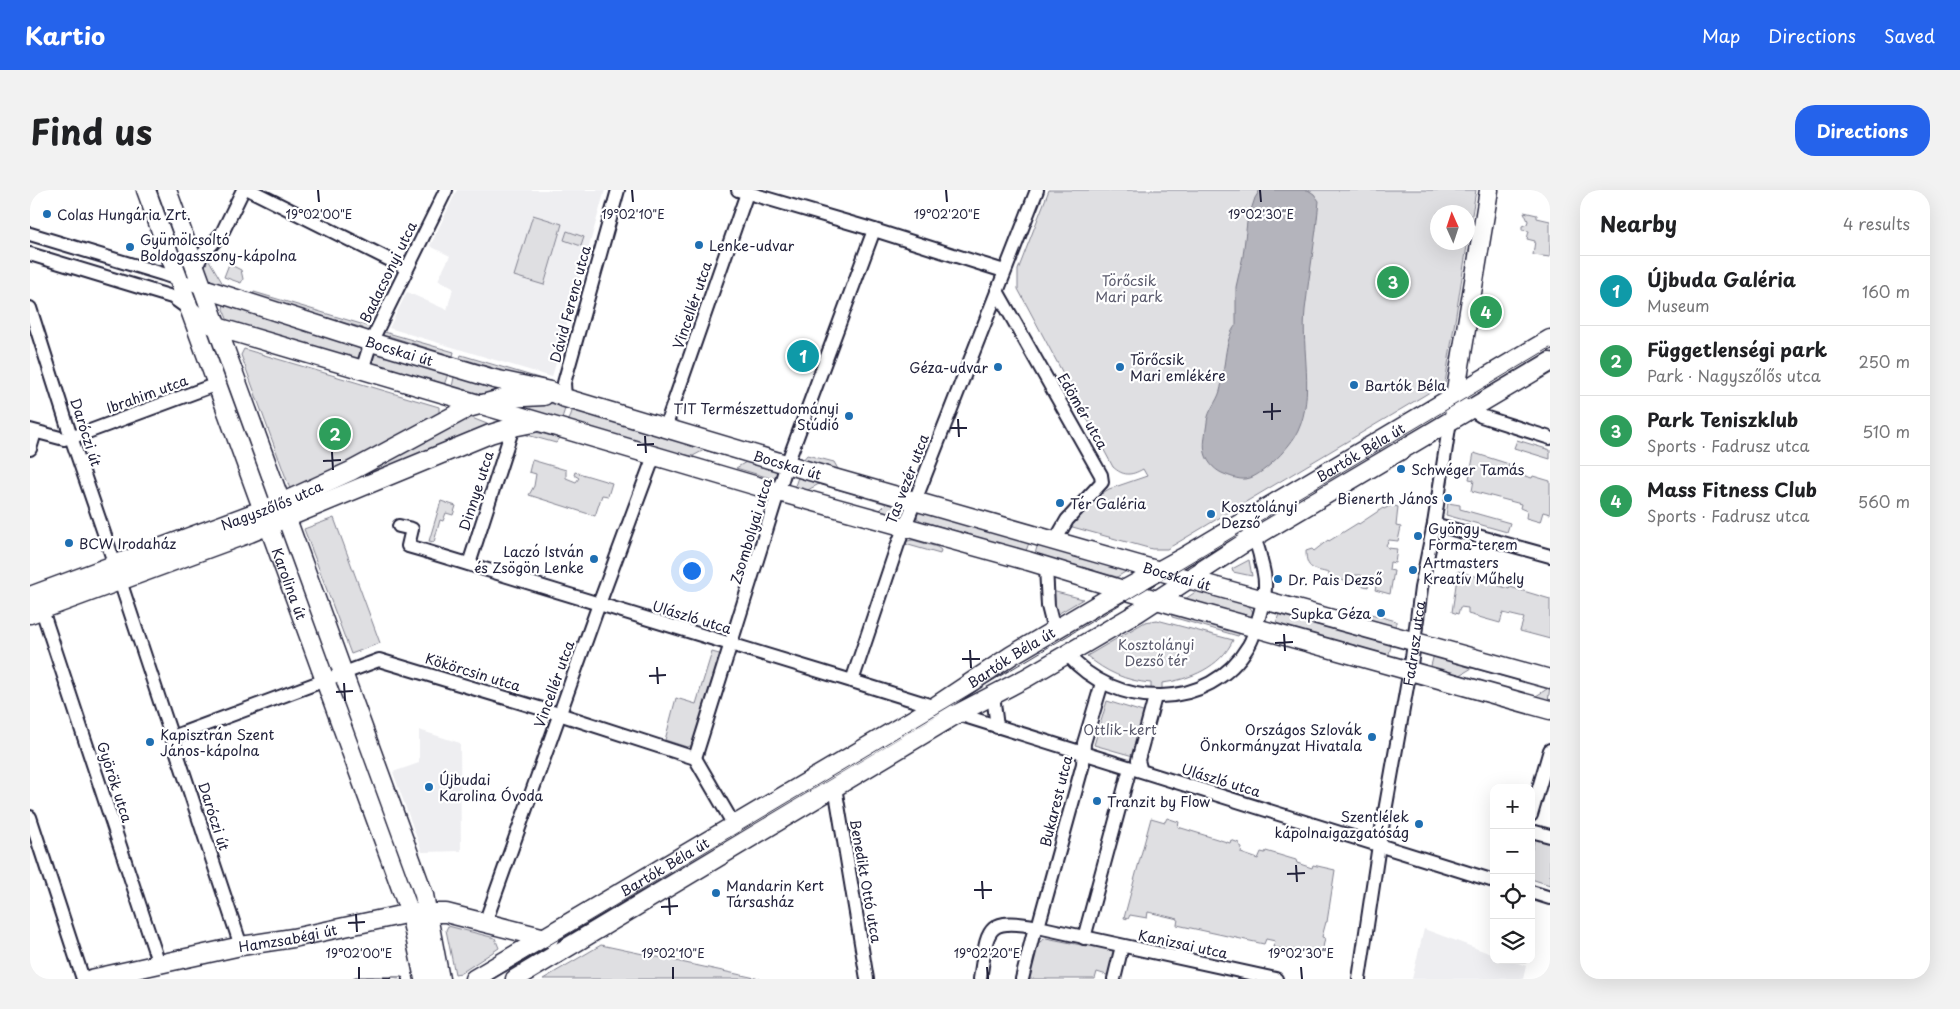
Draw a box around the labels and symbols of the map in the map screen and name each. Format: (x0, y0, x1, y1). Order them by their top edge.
place label: Colas Hungária Zrt. (57, 204, 191, 225)
text: 19°02'00"E (286, 205, 352, 223)
text: 19°02'10"E (601, 205, 665, 223)
text: 19°02'20"E (914, 205, 980, 223)
text: 19°02'30"E (1228, 205, 1294, 223)
north arrow (1430, 205, 1475, 250)
marker: Colas Hungária Zrt. (41, 208, 53, 220)
street label: Badacsonyi utca (354, 217, 422, 326)
place label: Gyümölcsoltó Boldogasszony-kápolna (140, 229, 297, 266)
place label: Lenke-udvar (709, 235, 795, 256)
marker: Lenke-udvar (693, 239, 705, 251)
marker: Gyümölcsoltó Boldogasszony-kápolna (124, 241, 136, 253)
street label: Dávid Ferenc utca (544, 243, 596, 365)
street label: Vincellér utca (667, 258, 717, 352)
pin: 3 (1377, 263, 1409, 301)
park label: Törőcsik Mari park (1095, 270, 1163, 307)
pin: 4 (1470, 293, 1502, 331)
street label: Bocskai út (363, 330, 436, 371)
pin: 1 (787, 337, 819, 375)
place label: Törőcsik Mari emlékére (1130, 349, 1226, 386)
place label: Géza-udvar (909, 357, 989, 378)
marker: Géza-udvar (992, 361, 1004, 373)
marker: Törőcsik Mari emlékére (1114, 361, 1126, 373)
street label: Ibrahim utca (103, 369, 191, 418)
street label: Edömér utca (1053, 369, 1113, 453)
place label: Bartók Béla (1364, 375, 1446, 396)
marker: Bartók Béla (1348, 379, 1360, 391)
street label: Daróczi út (65, 395, 107, 469)
place label: TIT Természettudományi Stúdió (673, 398, 839, 435)
marker: TIT Természettudományi Stúdió (843, 410, 855, 422)
pin: 2 (319, 415, 351, 453)
street label: Bartók Béla út (1311, 417, 1409, 487)
street label: Tas vezér utca (880, 430, 934, 527)
street label: Bocskai út (751, 444, 824, 484)
street label: Dinnye utca (453, 448, 499, 534)
place label: Schwéger Tamás (1411, 459, 1524, 480)
marker: Schwéger Tamás (1395, 463, 1407, 475)
street label: Nagyszőlős utca (217, 475, 326, 535)
street label: Zsombolyai utca (725, 475, 777, 587)
place label: Bienerth János (1337, 488, 1438, 509)
marker: Bienerth János (1442, 492, 1454, 504)
place label: Tér Galéria (1070, 493, 1146, 514)
place label: Kosztolányi Dezső (1221, 496, 1298, 533)
marker: Tér Galéria (1054, 497, 1066, 509)
marker: Kosztolányi Dezső (1205, 508, 1217, 520)
place label: Gyöngy Forma-terem (1428, 518, 1518, 555)
marker: Gyöngy Forma-terem (1412, 530, 1424, 542)
place label: BCW Irodaház (79, 533, 176, 554)
marker: BCW Irodaház (63, 537, 75, 549)
place label: Laczó István és Zsögön Lenke (474, 541, 584, 578)
street label: Karolina út (267, 545, 313, 623)
place label: Artmasters Kreatív Műhely (1423, 552, 1524, 589)
marker: Laczó István és Zsögön Lenke (588, 553, 600, 565)
street label: Bocskai út (1140, 556, 1214, 595)
your location (679, 558, 705, 584)
marker: Artmasters Kreatív Műhely (1407, 564, 1419, 576)
place label: Dr. Pais Dezső (1288, 569, 1382, 590)
marker: Dr. Pais Dezső (1272, 573, 1284, 585)
street label: Ulászló utca (650, 595, 735, 639)
street label: Fadrusz utca (1397, 599, 1430, 688)
place label: Supka Géza (1291, 603, 1371, 624)
marker: Supka Géza (1375, 607, 1387, 619)
street label: Bartók Béla út (963, 621, 1059, 693)
park label: Kosztolányi Dezső tér (1118, 634, 1194, 671)
street label: Vincellér utca (529, 637, 580, 730)
street label: Kökörcsin utca (423, 648, 523, 697)
park label: Ottlik-kert (1083, 719, 1157, 740)
place label: Országos Szlovák Önkormányzat Hivatala (1200, 719, 1362, 756)
place label: Kapisztrán Szent János-kápolna (160, 724, 274, 761)
marker: Országos Szlovák Önkormányzat Hivatala (1366, 731, 1378, 743)
marker: Kapisztrán Szent János-kápolna (144, 736, 156, 748)
street label: Györök utca (92, 739, 138, 825)
street label: Bukarest utca (1034, 753, 1078, 849)
street label: Ulászló utca (1179, 758, 1264, 802)
place label: Újbudai Karolina Óvoda (439, 769, 544, 806)
street label: Daróczi út (193, 779, 235, 853)
marker: Újbudai Karolina Óvoda (423, 781, 435, 793)
place label: Tranzit by Flow (1107, 791, 1210, 812)
marker: Tranzit by Flow (1091, 795, 1103, 807)
place label: Szentlélek kápolnaigazgatóság (1275, 806, 1409, 843)
street label: Benedikt Ottó utca (845, 818, 887, 945)
marker: Szentlélek kápolnaigazgatóság (1413, 818, 1425, 830)
street label: Bartók Béla út (616, 832, 713, 901)
place label: Mandarin Kert Társasház (726, 875, 824, 912)
marker: Mandarin Kert Társasház (710, 887, 722, 899)
street label: Hamzsabégi út (237, 918, 339, 957)
street label: Kanizsai utca (1136, 924, 1230, 964)
text: 19°02'00"E (326, 944, 392, 962)
text: 19°02'10"E (641, 944, 705, 962)
text: 19°02'20"E (954, 944, 1020, 962)
text: 19°02'30"E (1268, 944, 1334, 962)

